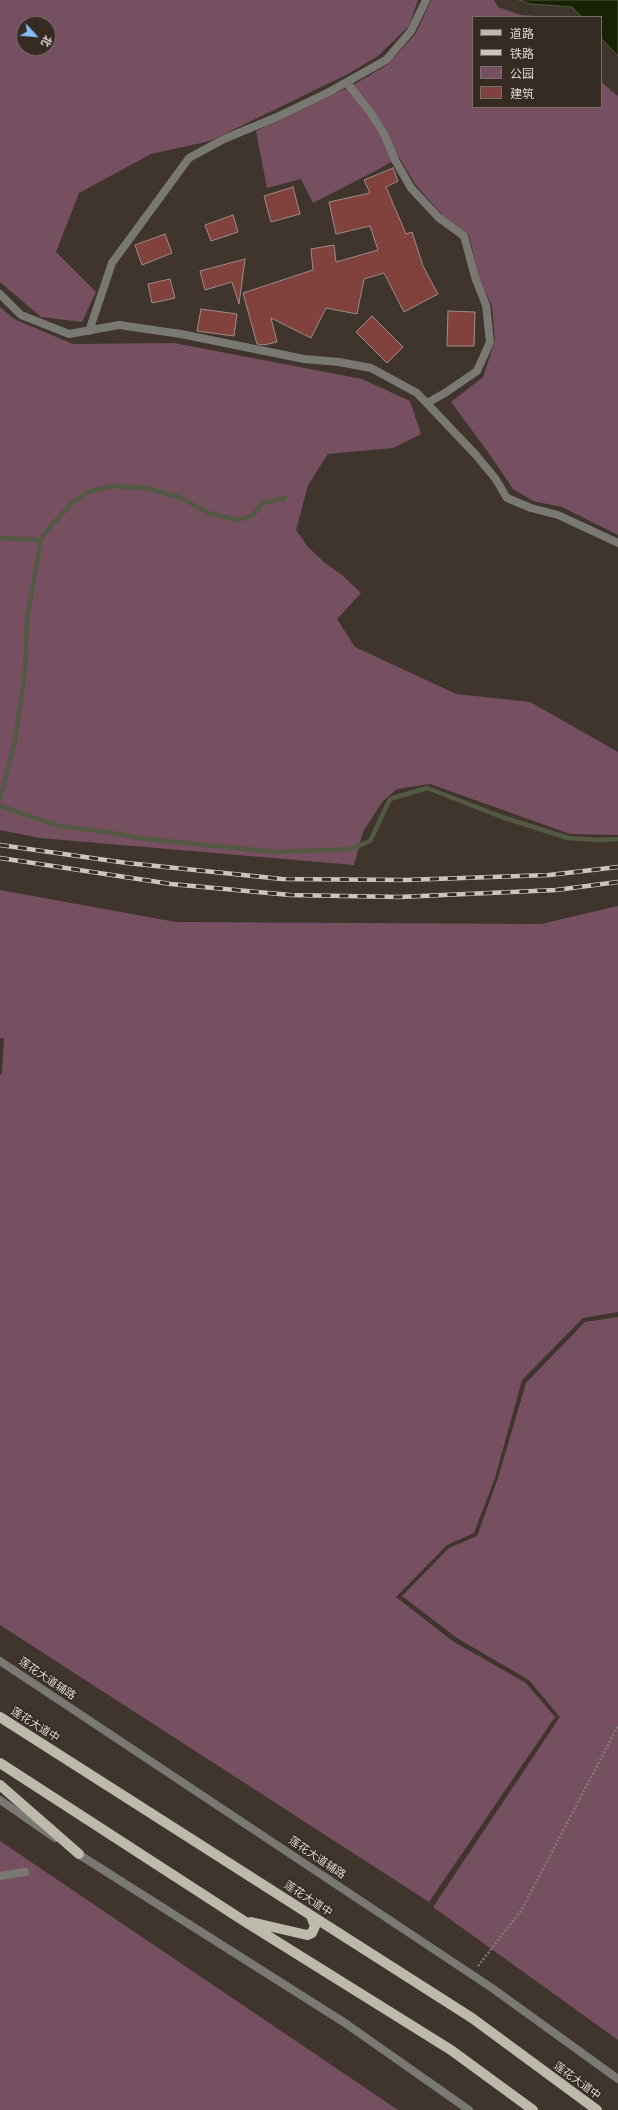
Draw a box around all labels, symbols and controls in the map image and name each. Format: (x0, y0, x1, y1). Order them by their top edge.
north arrow (16, 16, 56, 56)
legend (472, 16, 602, 108)
text: 道路 (510, 27, 534, 41)
text: 北 (38, 33, 55, 49)
text: 铁路 (510, 47, 534, 61)
text: 公园 (510, 67, 534, 81)
text: 建筑 (510, 87, 534, 101)
street label: 莲花大道辅路 (16, 1655, 78, 1703)
street label: 莲花大道中 (8, 1705, 62, 1745)
street label: 莲花大道辅路 (286, 1834, 348, 1882)
street label: 莲花大道中 (281, 1878, 335, 1920)
street label: 莲花大道中 (551, 2059, 603, 2103)

